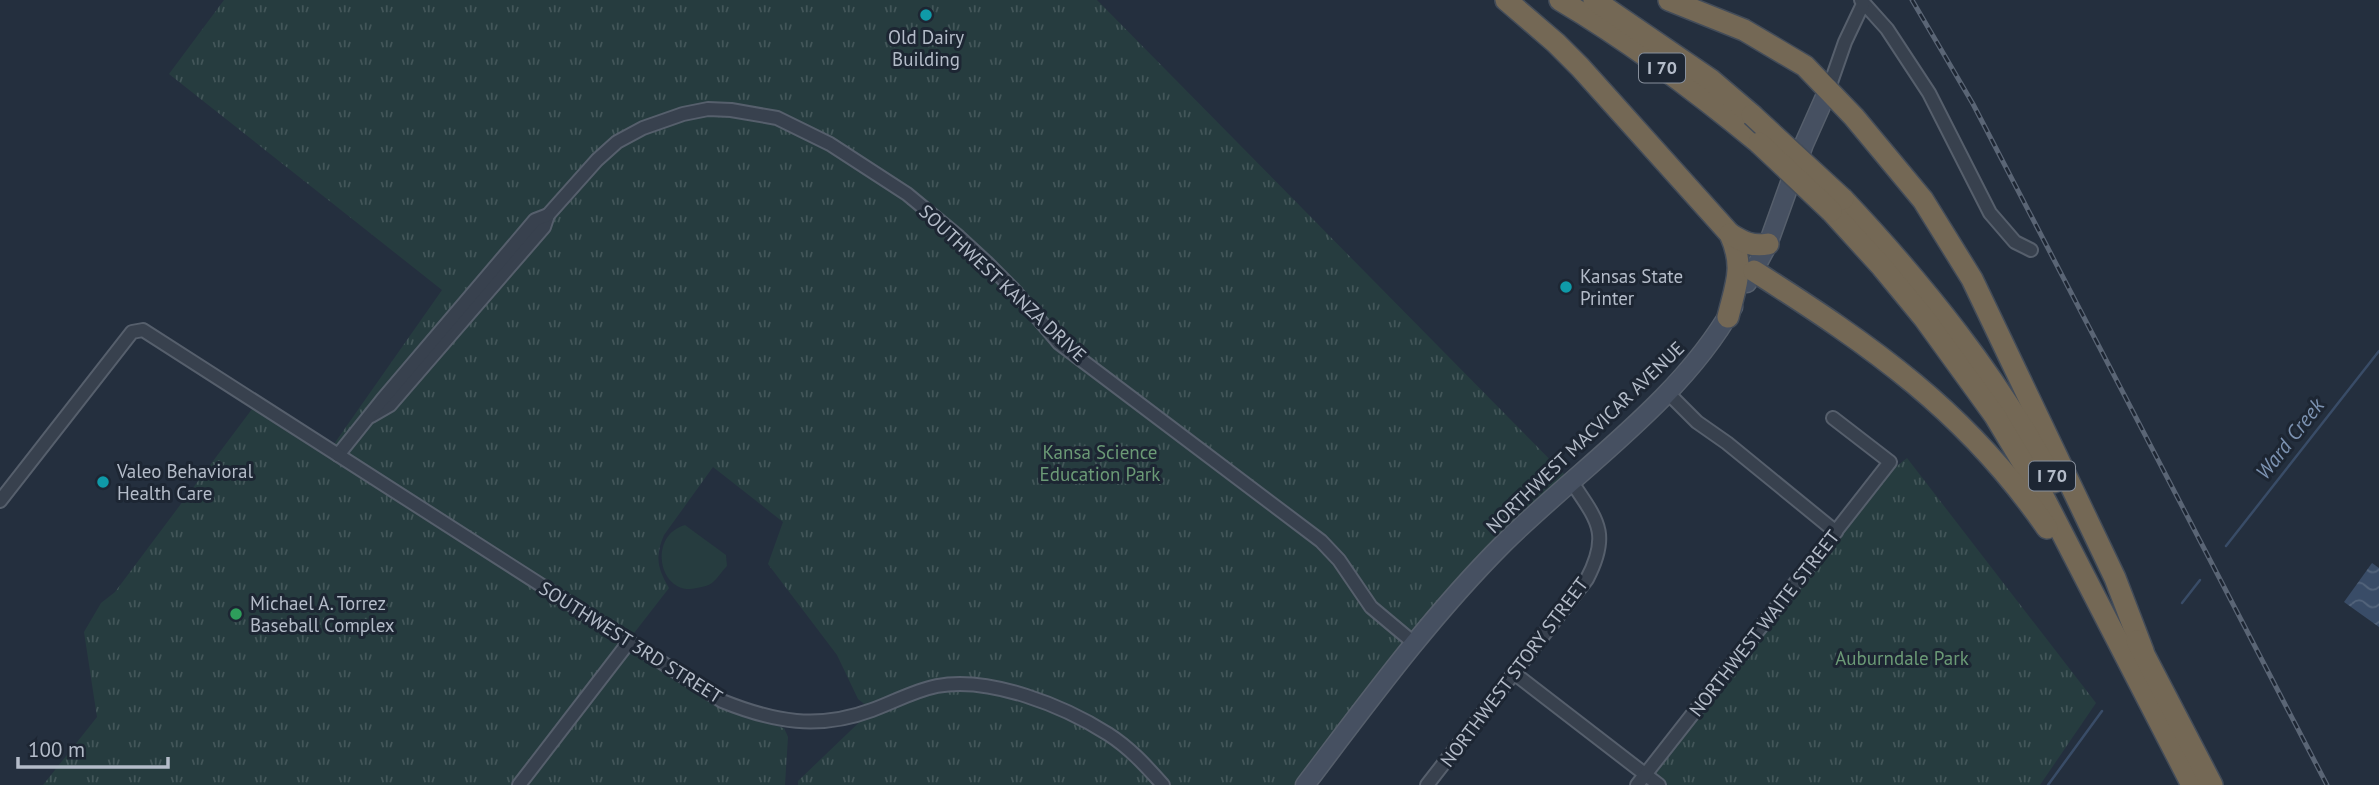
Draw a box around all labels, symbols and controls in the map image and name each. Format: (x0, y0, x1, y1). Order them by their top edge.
marker: Old Dairy Building (918, 7, 934, 23)
place label: Old Dairy Building (888, 25, 964, 71)
road number: I 70 (1639, 54, 1685, 82)
street label: SOUTHWEST KANZA DRIVE (914, 199, 1092, 367)
place label: Kansas State Printer (1580, 264, 1683, 310)
marker: Kansas State Printer (1558, 279, 1574, 295)
street label: NORTHWEST MACVICAR AVENUE (1481, 336, 1689, 538)
water label: Ward Creek (2249, 391, 2331, 485)
park label: Kansa Science Education Park (1040, 440, 1160, 486)
place label: Valeo Behavioral Health Care (116, 459, 253, 505)
road number: I 70 (2029, 462, 2075, 490)
marker: Valeo Behavioral Health Care (95, 474, 111, 490)
street label: NORTHWEST WAITE STREET (1684, 525, 1845, 721)
street label: NORTHWEST STORY STREET (1435, 572, 1593, 771)
street label: SOUTHWEST 3RD STREET (535, 576, 727, 708)
place label: Michael A. Torrez Baseball Complex (250, 591, 395, 637)
marker: Michael A. Torrez Baseball Complex (228, 606, 244, 622)
park label: Auburndale Park (1835, 646, 1969, 670)
scale bar (18, 726, 168, 770)
text: 100 m (28, 736, 85, 763)

